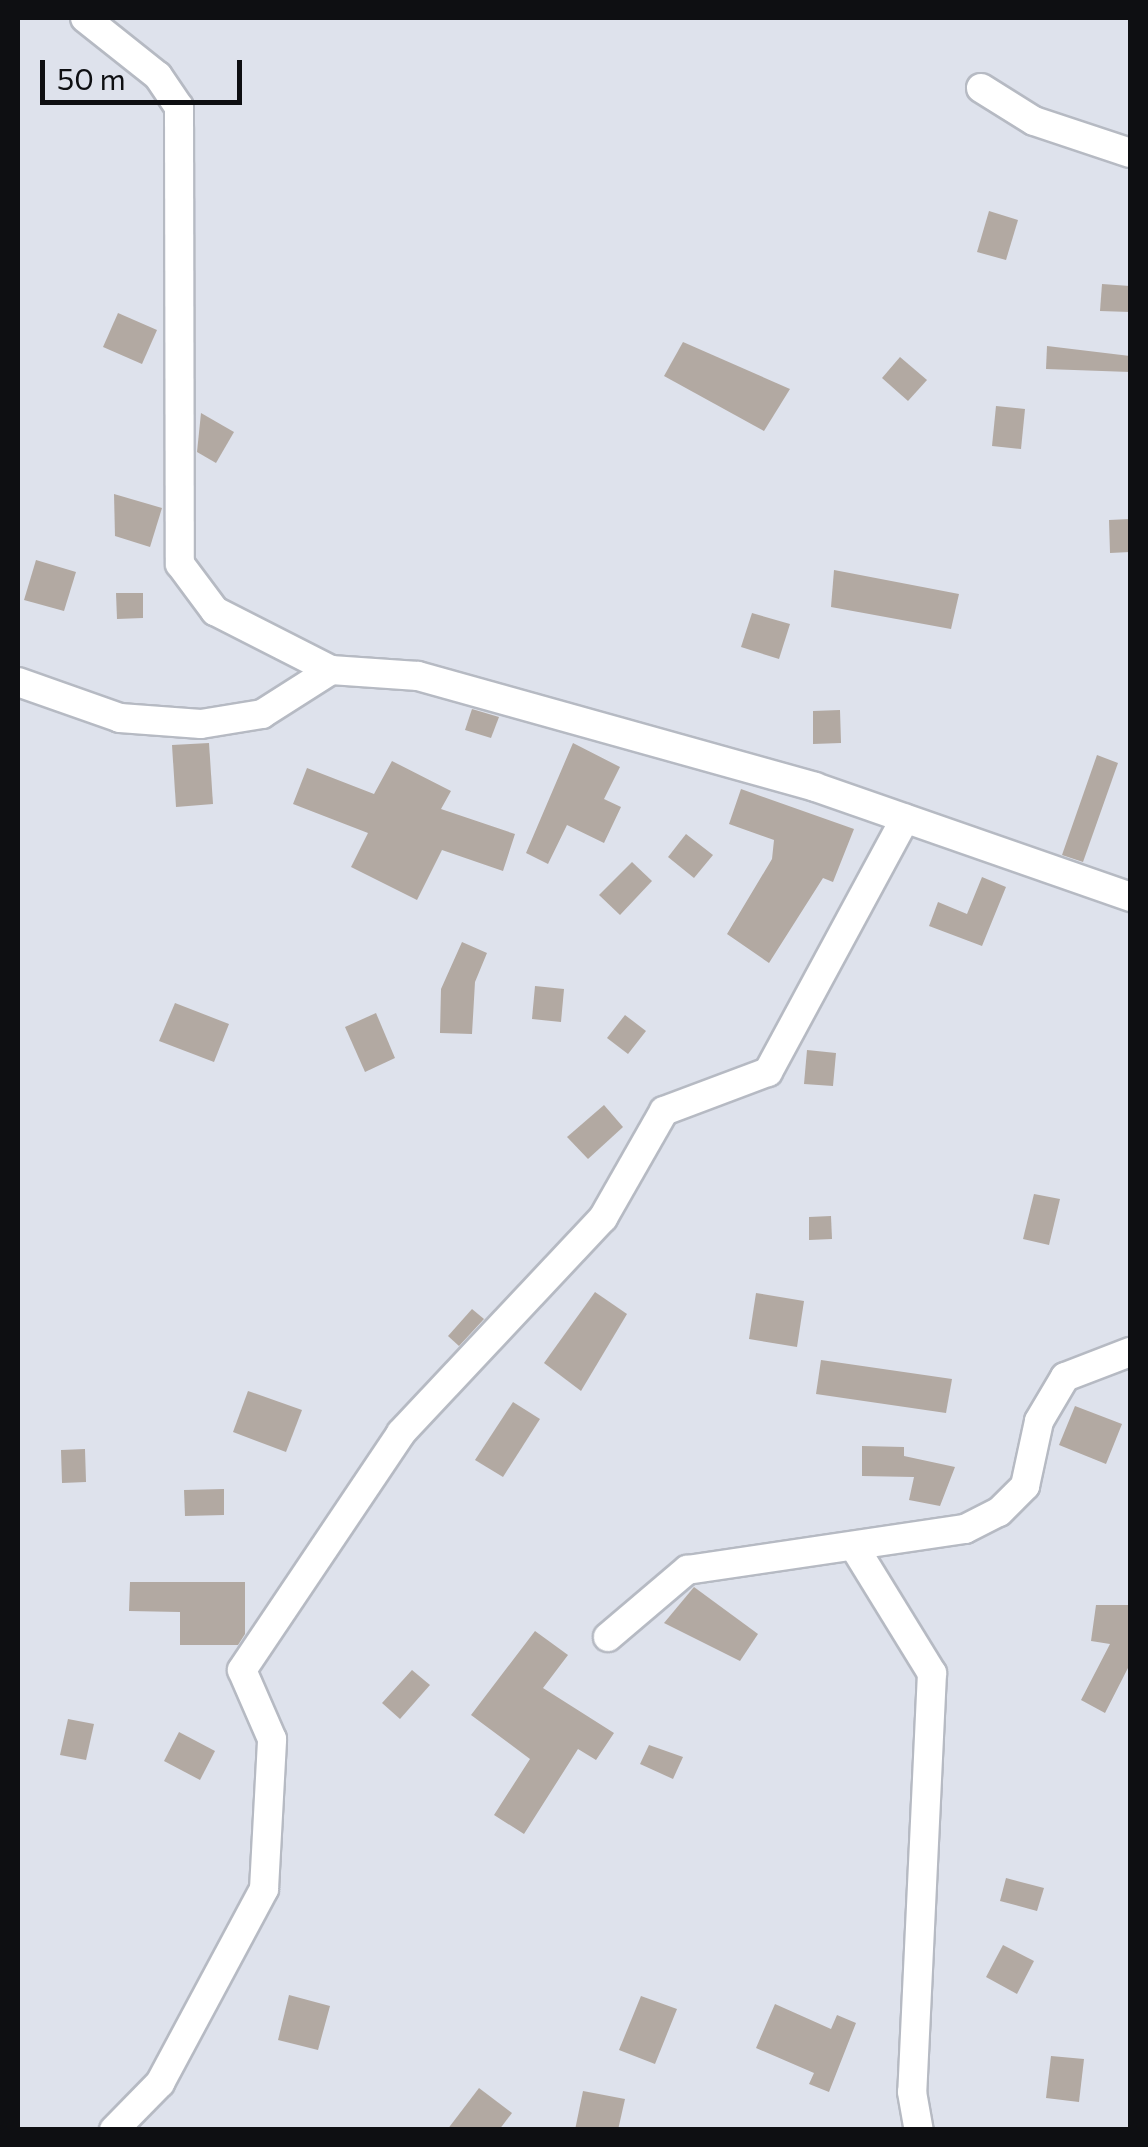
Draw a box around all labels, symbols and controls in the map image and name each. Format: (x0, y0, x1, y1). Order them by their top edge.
scale bar (45, 40, 248, 102)
text: 50 m (57, 59, 126, 96)

